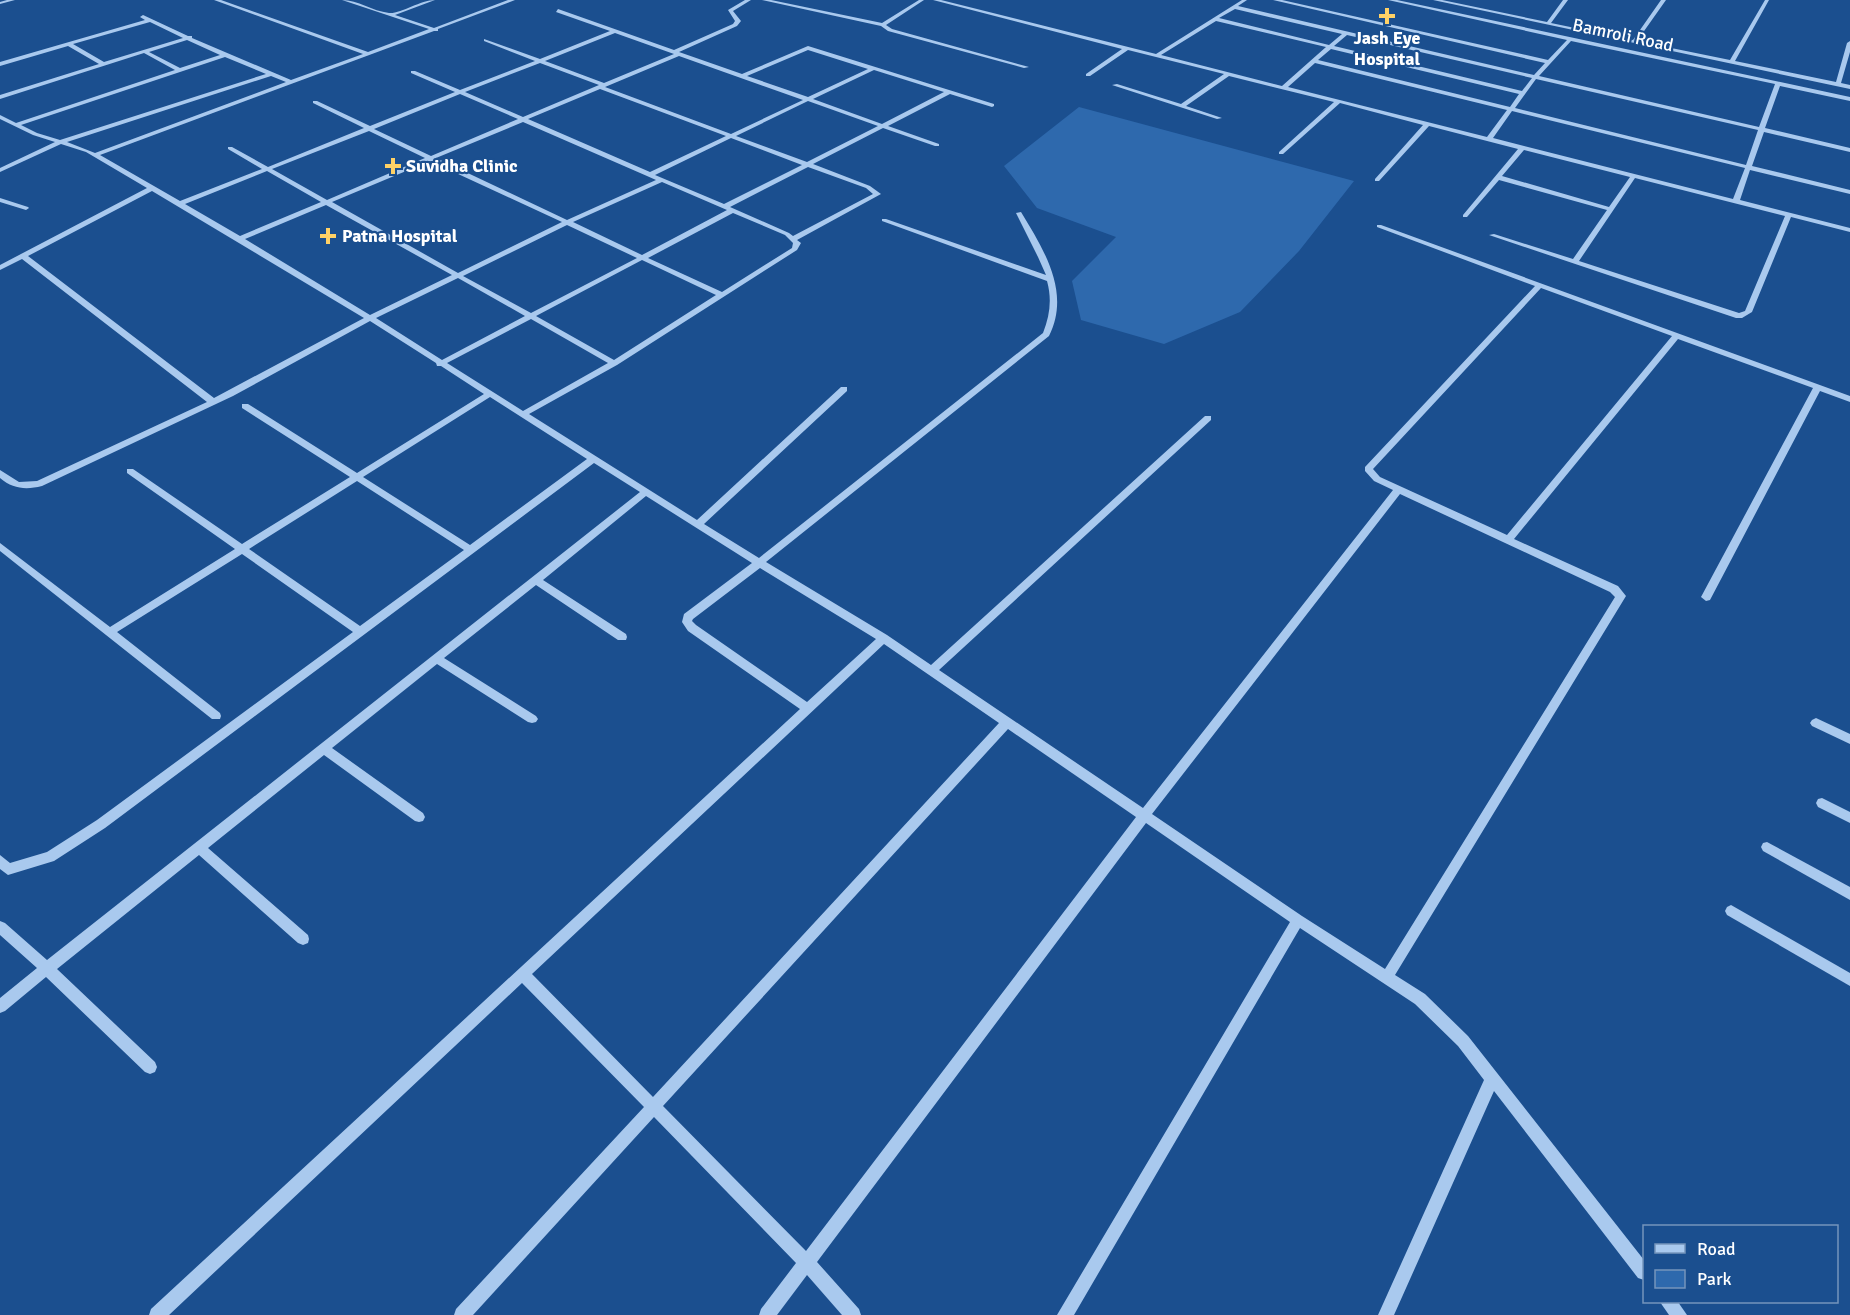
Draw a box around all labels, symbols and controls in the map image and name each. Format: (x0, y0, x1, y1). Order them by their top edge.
marker: Jash Eye Hospital (1378, 7, 1396, 25)
street label: Bamroli Road (1571, 14, 1675, 56)
place label: Jash Eye Hospital (1354, 27, 1421, 70)
place label: Suvidha Clinic (406, 155, 518, 177)
marker: Suvidha Clinic (384, 157, 402, 175)
place label: Patna Hospital (342, 225, 458, 247)
marker: Patna Hospital (319, 227, 337, 245)
legend (1643, 1225, 1838, 1303)
text: Road (1697, 1238, 1736, 1260)
text: Park (1697, 1268, 1732, 1290)

